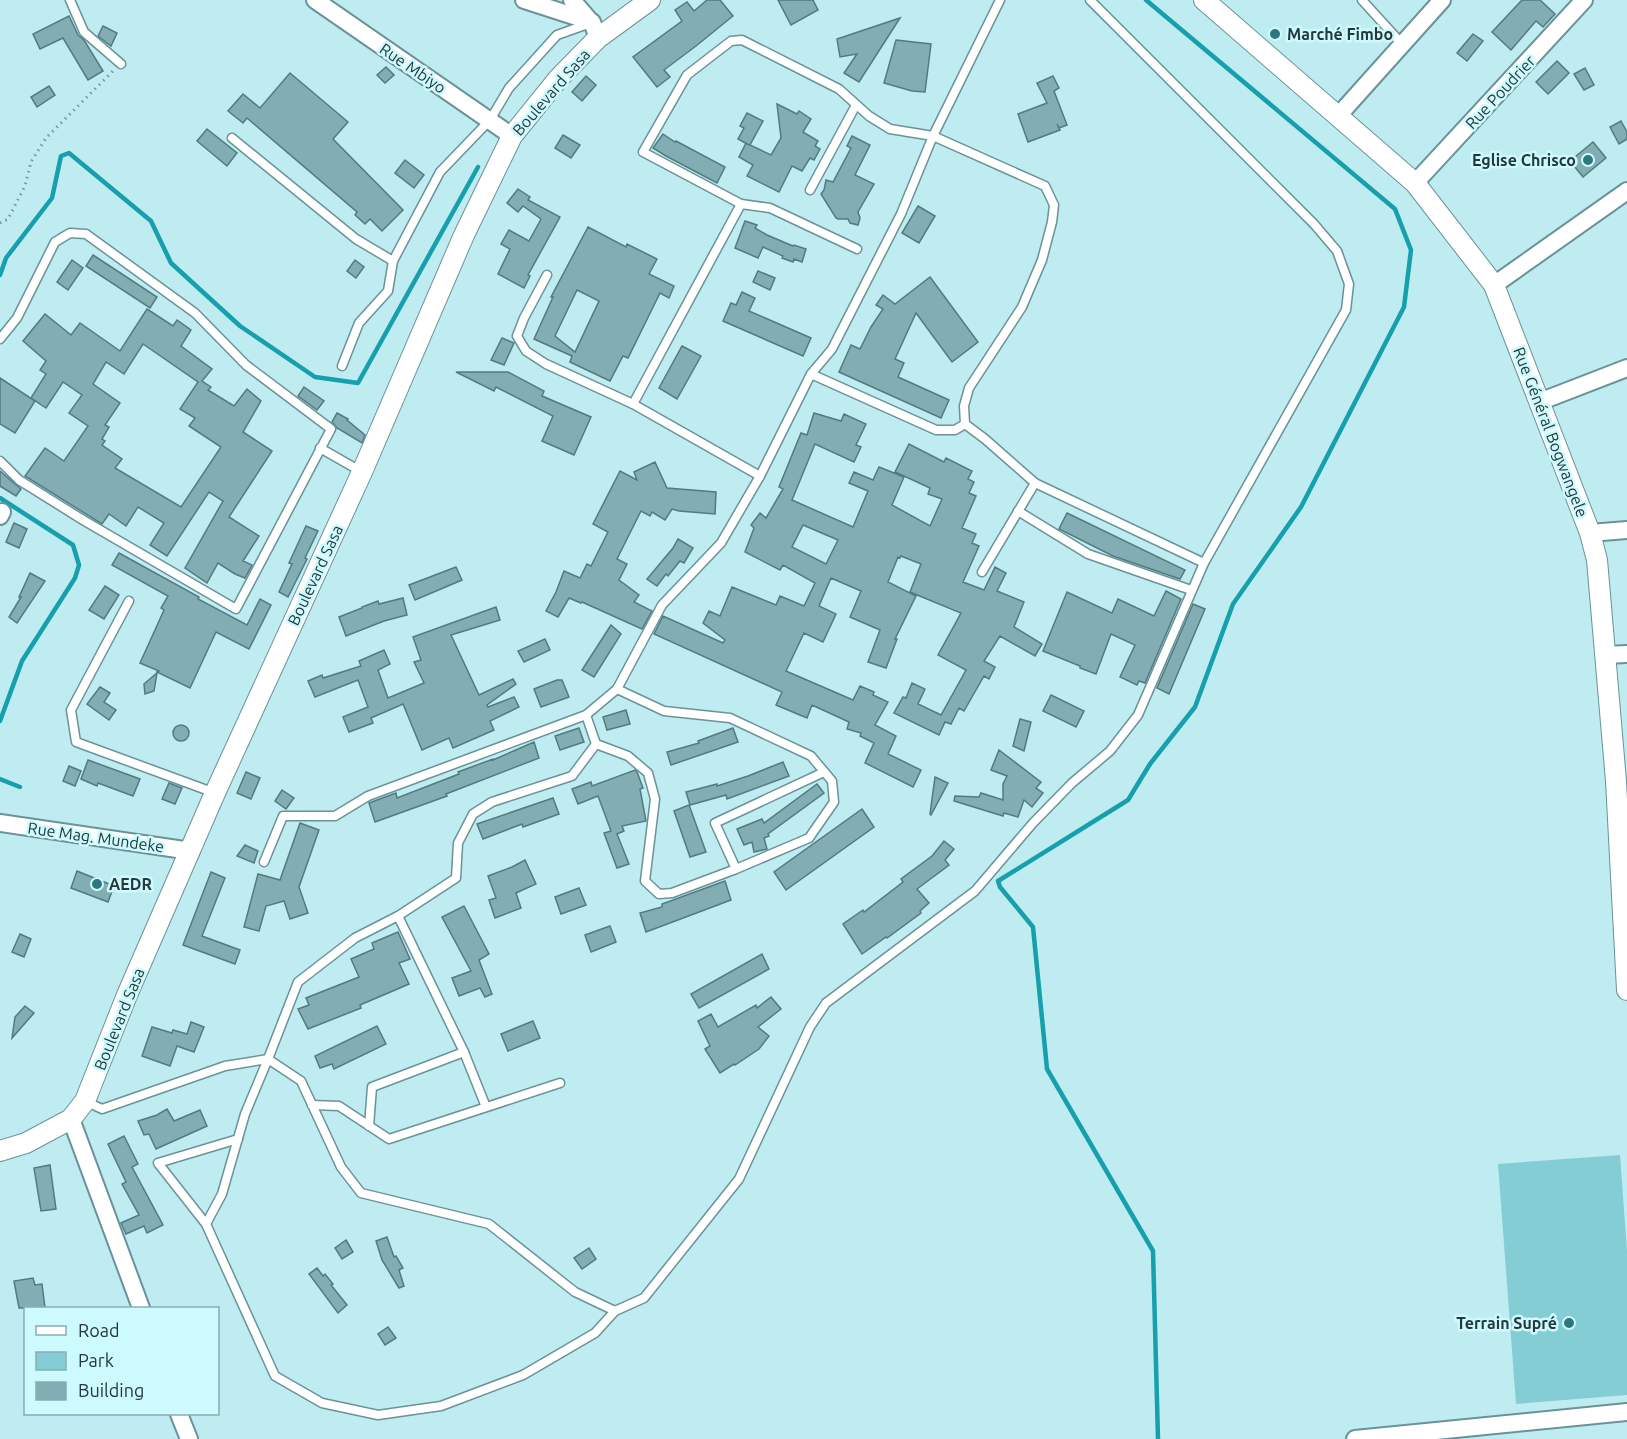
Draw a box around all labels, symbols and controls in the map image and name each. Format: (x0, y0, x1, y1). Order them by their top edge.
place label: Marché Fimbo (1287, 25, 1393, 43)
marker: Marché Fimbo (1268, 27, 1282, 41)
street label: Rue Mbiyo (377, 39, 449, 97)
street label: Boulevard Sasa (509, 45, 593, 139)
street label: Rue Poudrier (1461, 52, 1539, 132)
place label: Eglise Chrisco (1472, 151, 1576, 169)
marker: Eglise Chrisco (1581, 153, 1595, 167)
street label: Rue Général Bogwangele (1510, 344, 1592, 520)
street label: Boulevard Sasa (284, 522, 346, 628)
street label: Rue Mag. Mundeke (27, 819, 165, 855)
place label: AEDR (109, 875, 152, 893)
marker: AEDR (90, 877, 104, 891)
street label: Boulevard Sasa (90, 965, 148, 1073)
legend (24, 1307, 219, 1415)
place label: Terrain Supré (1456, 1314, 1557, 1332)
marker: Terrain Supré (1562, 1316, 1576, 1330)
text: Road (78, 1320, 120, 1340)
text: Park (78, 1350, 114, 1370)
text: Building (78, 1380, 144, 1400)

